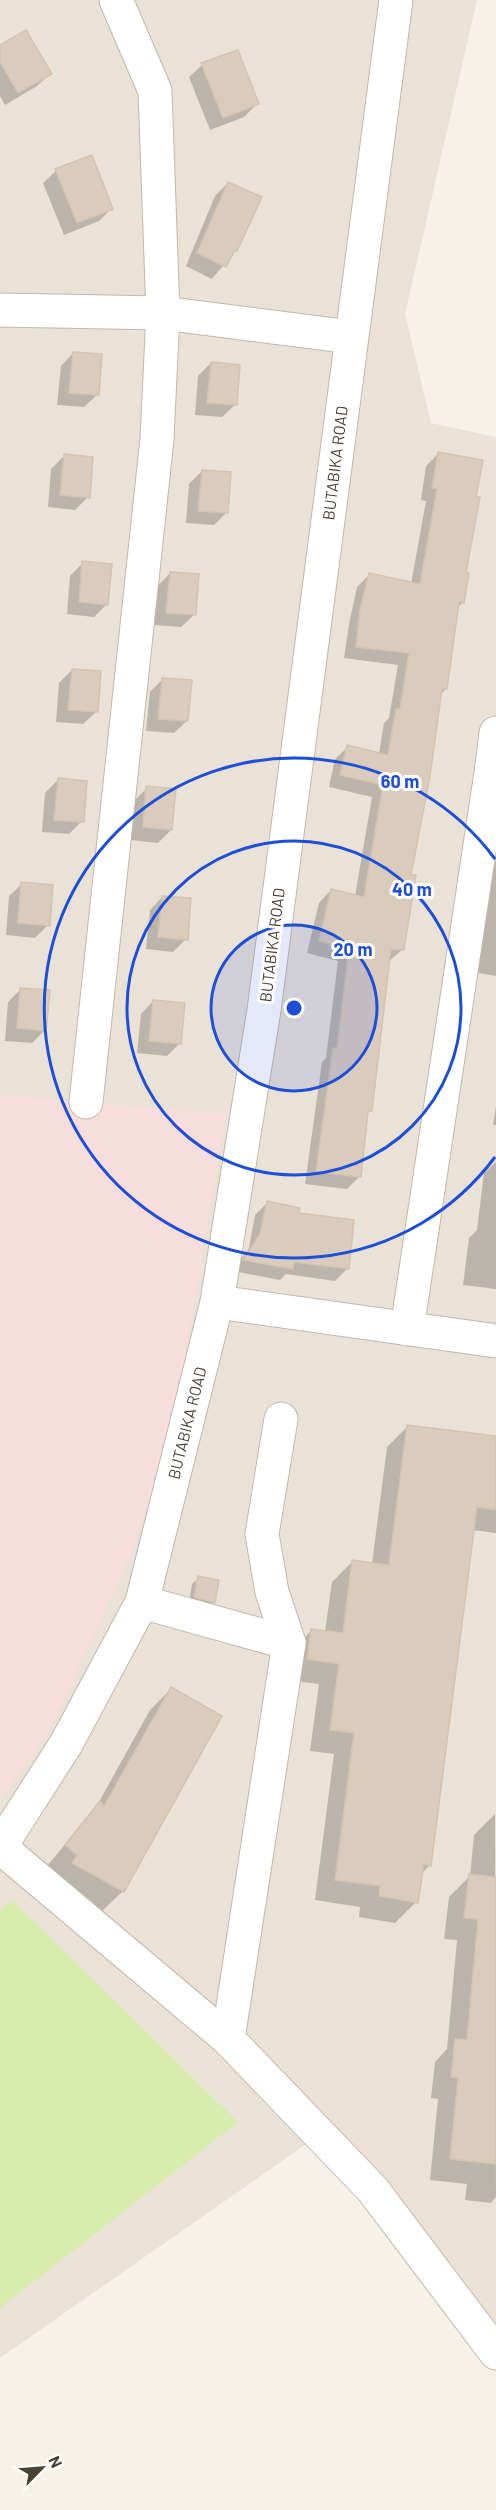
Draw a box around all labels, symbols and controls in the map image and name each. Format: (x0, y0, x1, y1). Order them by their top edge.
street label: BUTABIKA ROAD (318, 405, 351, 521)
text: 60 m (381, 770, 419, 792)
text: 40 m (392, 878, 432, 900)
street label: BUTABIKA ROAD (255, 887, 288, 1003)
text: 20 m (334, 938, 372, 960)
centre of rings (284, 998, 304, 1018)
street label: BUTABIKA ROAD (163, 1365, 210, 1481)
north arrow (12, 2438, 72, 2498)
text: N (45, 2453, 67, 2470)

